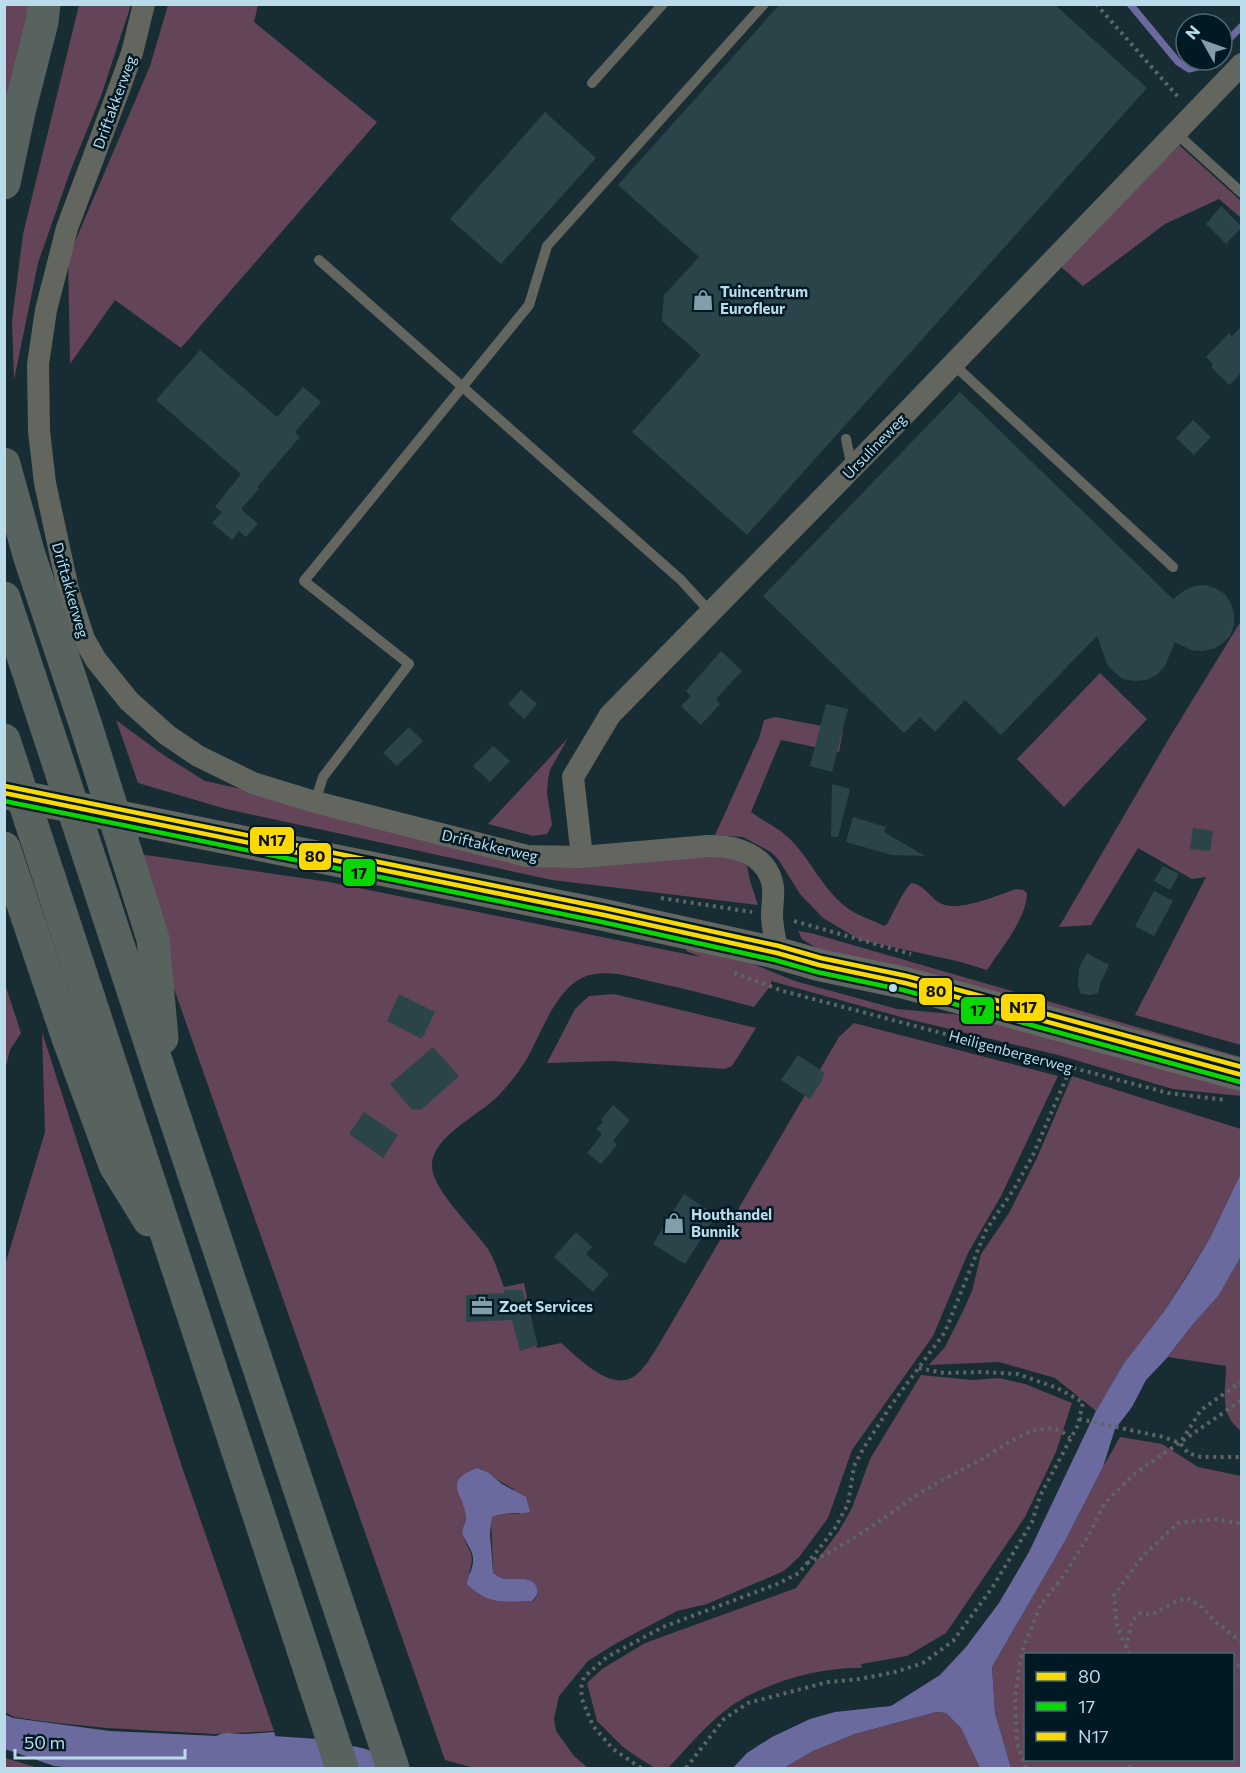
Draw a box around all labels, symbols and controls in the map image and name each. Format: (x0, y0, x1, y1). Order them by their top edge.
north arrow (1174, 12, 1234, 72)
text: N (1181, 21, 1203, 43)
street label: Driftakkerweg (89, 53, 139, 151)
place label: Tuincentrum Eurofleur (720, 282, 808, 317)
shop icon: Tuincentrum Eurofleur (691, 288, 715, 312)
street label: Ursulineweg (838, 410, 910, 482)
street label: Driftakkerweg (49, 540, 93, 640)
street label: Driftakkerweg (440, 825, 540, 865)
line badge: N17 (249, 826, 295, 855)
text: N17 (258, 830, 286, 849)
line badge: 80 (298, 842, 332, 871)
text: 80 (305, 846, 325, 865)
line badge: 17 (342, 858, 376, 887)
text: 17 (351, 863, 367, 882)
line badge: 80 (918, 977, 953, 1006)
text: 80 (926, 981, 946, 1000)
unlabelled marker (887, 982, 899, 994)
line badge: N17 (1000, 993, 1046, 1022)
line badge: 17 (960, 996, 995, 1025)
text: N17 (1009, 997, 1037, 1016)
text: 17 (970, 1000, 986, 1019)
street label: Heiligenbergerweg (947, 1026, 1075, 1076)
place label: Houthandel Bunnik (691, 1205, 772, 1240)
shop icon: Houthandel Bunnik (662, 1211, 686, 1235)
office icon: Zoet Services (470, 1294, 494, 1318)
place label: Zoet Services (499, 1297, 593, 1315)
legend (1024, 1653, 1234, 1761)
text: 80 (1078, 1665, 1101, 1687)
text: 17 (1078, 1695, 1095, 1717)
scale bar (15, 1722, 184, 1760)
text: N17 (1078, 1725, 1109, 1747)
text: 50 m (24, 1731, 65, 1753)

